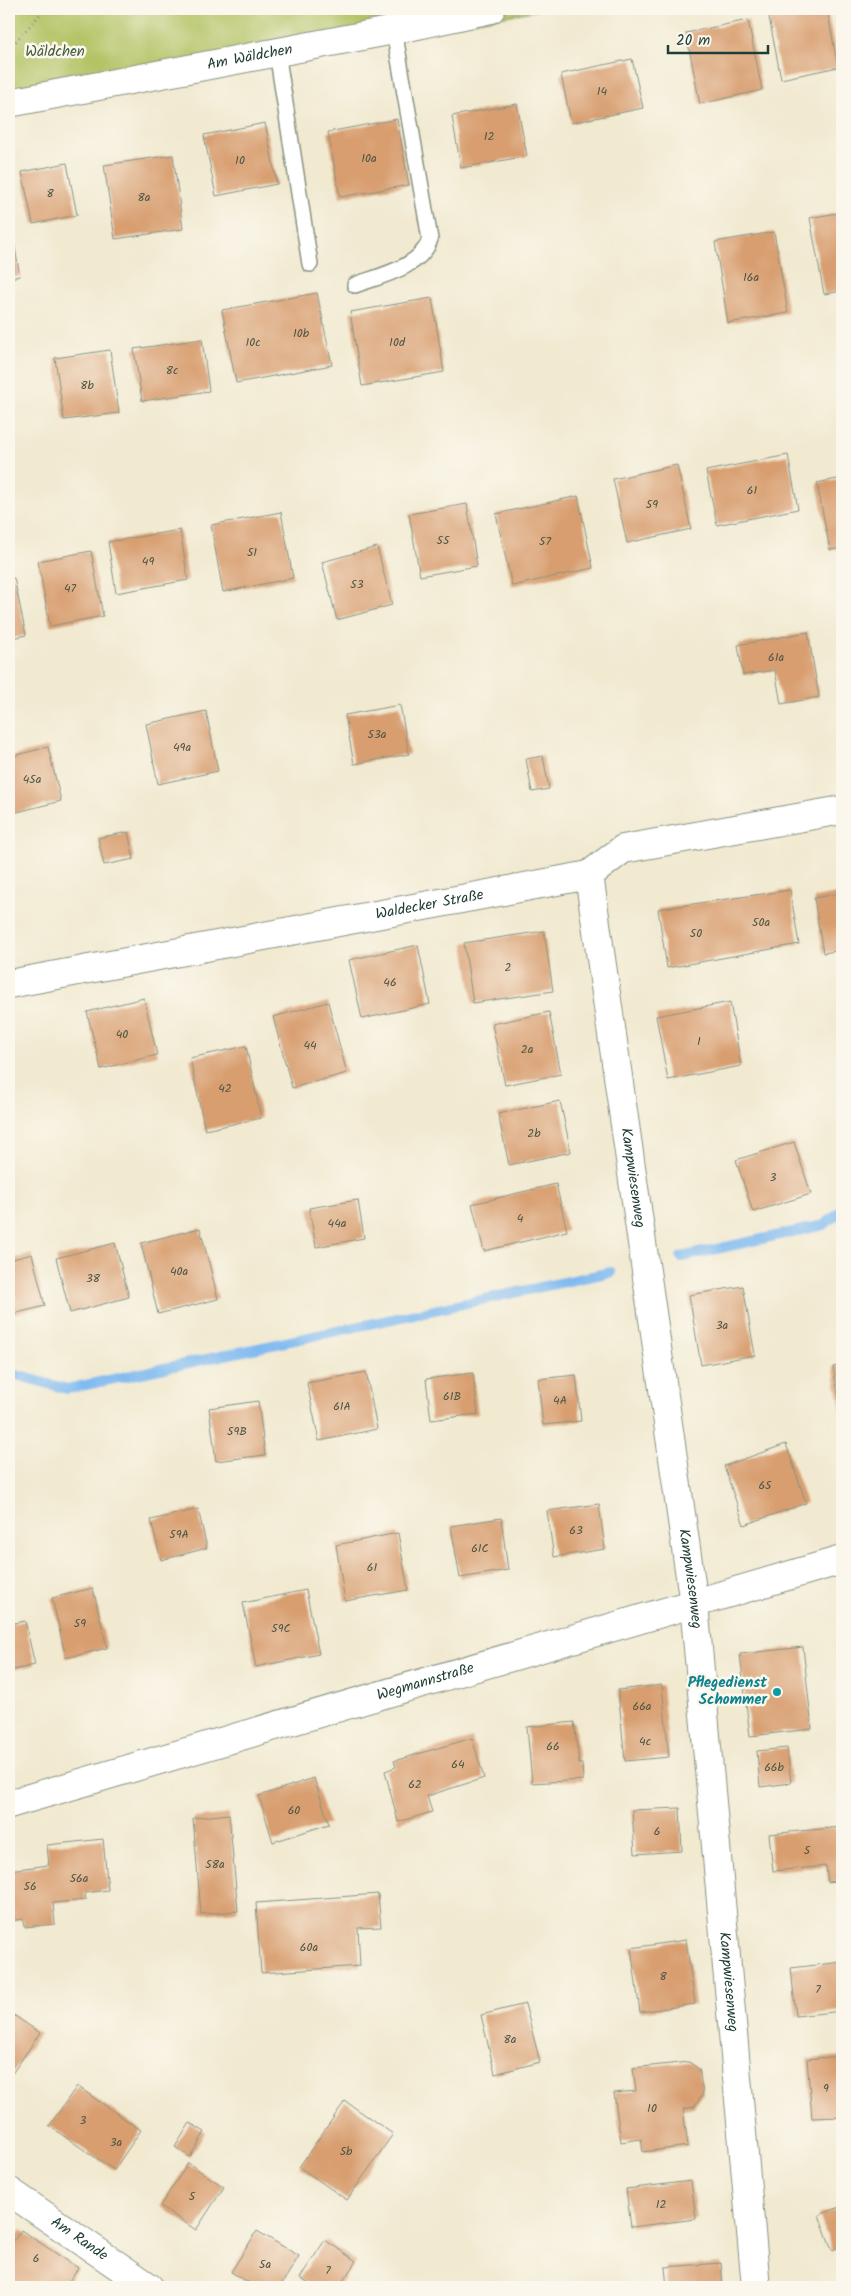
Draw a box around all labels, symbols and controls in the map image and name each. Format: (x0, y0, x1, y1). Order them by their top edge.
scale bar (668, 22, 768, 54)
text: 20 m (676, 29, 710, 53)
street label: Am Wäldchen (205, 38, 294, 77)
park label: Wäldchen (25, 40, 85, 64)
house number: 14 (597, 82, 608, 101)
house number: 12 (484, 127, 494, 146)
house number: 10a (361, 149, 377, 168)
house number: 10 (235, 151, 245, 170)
house number: 8 (46, 184, 54, 203)
house number: 8a (138, 188, 151, 207)
house number: 16a (743, 268, 759, 287)
house number: 10b (293, 324, 310, 343)
house number: 10c (245, 333, 261, 352)
house number: 10d (389, 333, 406, 352)
house number: 8c (166, 361, 178, 380)
house number: 8b (80, 376, 94, 395)
house number: 61 (747, 481, 757, 500)
house number: 59 (646, 495, 658, 514)
house number: 55 (437, 531, 451, 550)
house number: 57 (539, 532, 551, 551)
house number: 51 (247, 543, 257, 562)
house number: 49 (142, 552, 154, 571)
house number: 53 (350, 575, 364, 594)
house number: 47 (64, 579, 77, 598)
house number: 61a (768, 648, 784, 667)
house number: 53a (368, 725, 387, 744)
house number: 49a (173, 738, 191, 757)
house number: 45a (23, 770, 42, 789)
street label: Waldecker Straße (374, 883, 486, 927)
house number: 50a (752, 913, 770, 932)
house number: 50 (690, 924, 702, 943)
house number: 2 (505, 958, 512, 977)
house number: 46 (383, 973, 397, 992)
house number: 40 (116, 1025, 128, 1044)
house number: 1 (697, 1032, 701, 1051)
house number: 44 (303, 1036, 317, 1055)
house number: 2a (521, 1040, 534, 1059)
house number: 42 (218, 1079, 232, 1098)
house number: 2b (527, 1124, 541, 1143)
street label: Kampwiesenweg (614, 1126, 652, 1229)
house number: 3 (770, 1168, 777, 1187)
house number: 4 (517, 1209, 524, 1228)
house number: 44a (328, 1214, 347, 1233)
house number: 40a (170, 1262, 188, 1281)
house number: 38 (86, 1269, 101, 1288)
house number: 3a (716, 1316, 729, 1335)
house number: 61B (443, 1387, 461, 1406)
house number: 4A (553, 1391, 567, 1410)
house number: 61A (333, 1397, 351, 1416)
house number: 59B (227, 1422, 247, 1441)
house number: 65 (758, 1476, 773, 1495)
house number: 63 (569, 1521, 583, 1540)
house number: 59A (169, 1525, 189, 1544)
street label: Kampwiesenweg (671, 1527, 708, 1630)
house number: 61C (471, 1539, 489, 1558)
house number: 61 (367, 1558, 377, 1577)
house number: 59 (74, 1614, 86, 1633)
house number: 59C (271, 1619, 291, 1638)
street label: Wegmannstraße (374, 1656, 477, 1708)
place label: Pflegedienst Schommer (688, 1671, 768, 1712)
marker: Pflegedienst Schommer (771, 1686, 783, 1698)
house number: 66a (633, 1697, 652, 1716)
house number: 4c (639, 1732, 651, 1751)
house number: 66 (546, 1737, 560, 1756)
house number: 64 (451, 1755, 465, 1774)
house number: 66b (764, 1758, 785, 1777)
house number: 62 (408, 1775, 422, 1794)
house number: 60 (288, 1801, 300, 1820)
house number: 6 (654, 1822, 660, 1841)
house number: 5 (804, 1841, 812, 1860)
house number: 58a (205, 1855, 225, 1874)
house number: 56a (70, 1869, 89, 1888)
house number: 56 (23, 1877, 37, 1896)
street label: Kampwiesenweg (712, 1931, 745, 2033)
house number: 60a (300, 1938, 319, 1957)
house number: 8 (659, 1967, 667, 1986)
house number: 7 (815, 1980, 821, 1999)
house number: 8a (504, 2030, 517, 2049)
house number: 9 (823, 2079, 829, 2098)
house number: 10 (647, 2099, 657, 2118)
house number: 3 (80, 2111, 87, 2130)
house number: 3a (110, 2133, 123, 2152)
house number: 5b (340, 2142, 353, 2161)
house number: 5 (189, 2187, 197, 2206)
house number: 12 (656, 2195, 666, 2214)
street label: Am Rande (45, 2211, 113, 2268)
house number: 6 (33, 2249, 39, 2268)
house number: 5a (259, 2255, 271, 2274)
house number: 7 (325, 2261, 331, 2280)

